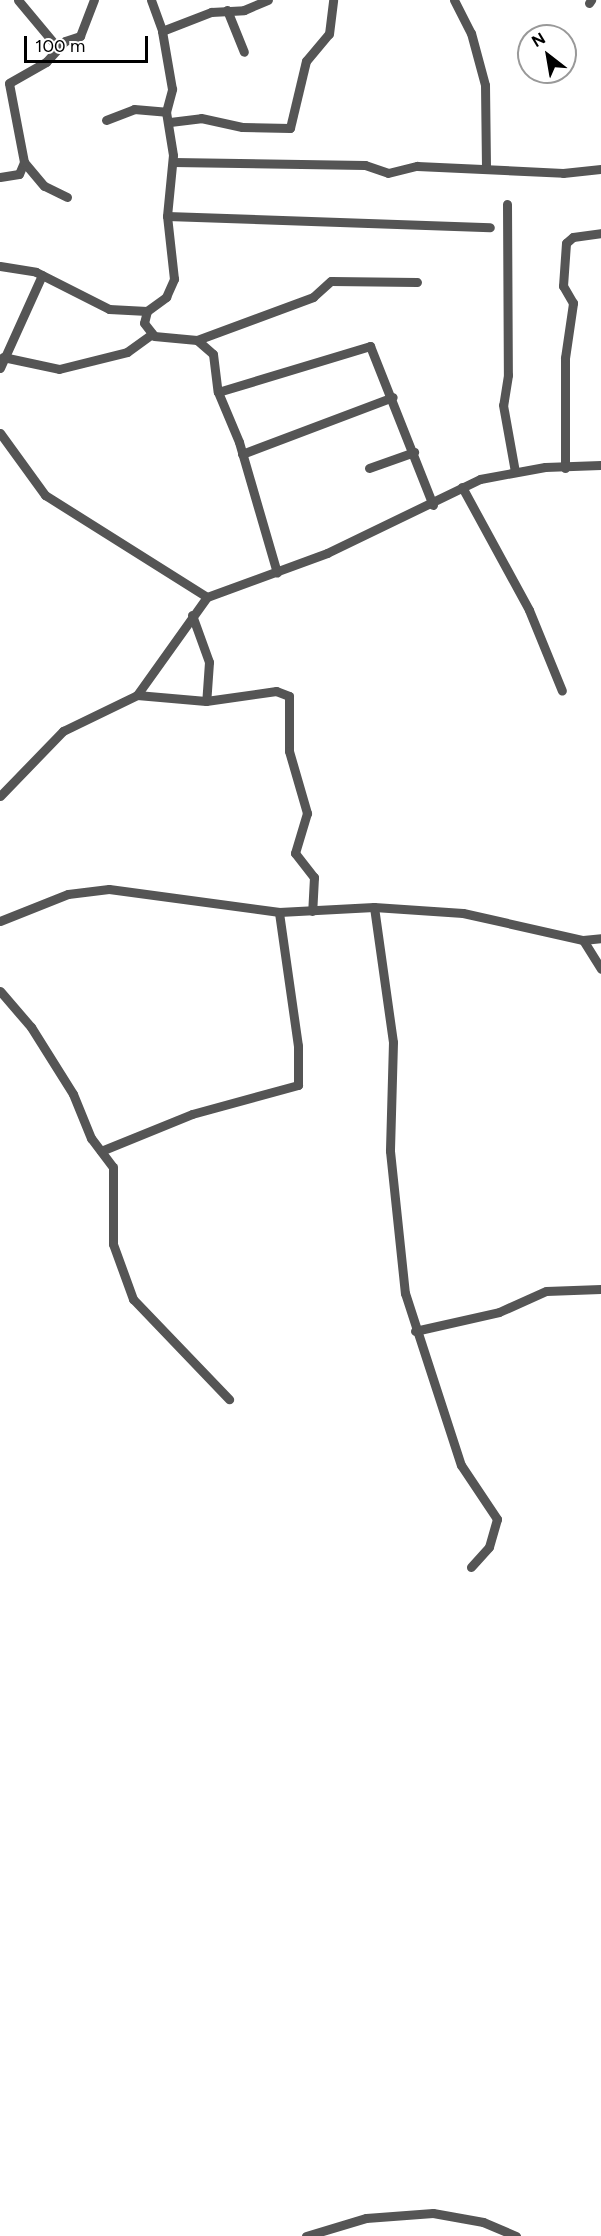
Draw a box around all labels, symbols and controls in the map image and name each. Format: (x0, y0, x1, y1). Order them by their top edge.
scale bar (27, 24, 152, 62)
north arrow (517, 24, 577, 84)
text: N (528, 29, 549, 51)
text: 100 m (35, 35, 85, 57)

